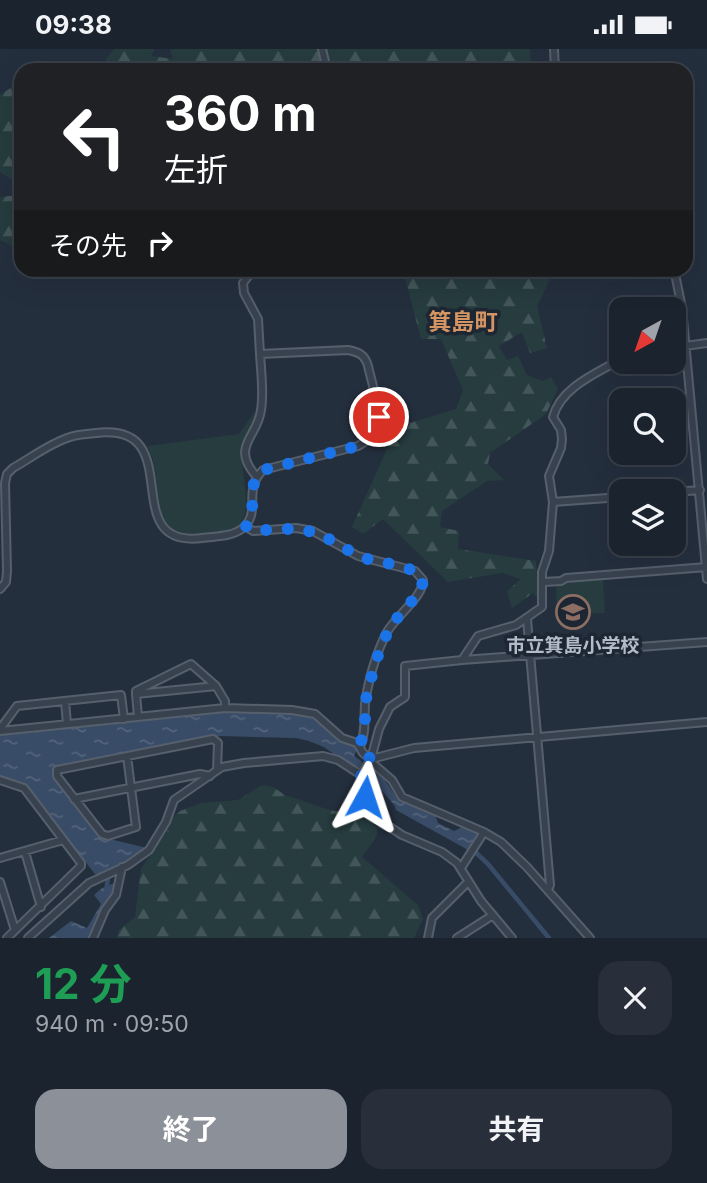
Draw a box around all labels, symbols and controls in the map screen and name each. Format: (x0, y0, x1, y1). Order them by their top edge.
text: 09:38 (35, 9, 112, 40)
text: 360 m (164, 84, 317, 143)
icon: left (49, 91, 140, 182)
text: 左折 (164, 150, 228, 189)
icon: right (141, 224, 179, 262)
text: その先 (49, 230, 127, 261)
north arrow (609, 297, 686, 375)
map controls (609, 297, 686, 556)
district label: 箕島町 (429, 308, 498, 336)
pin (349, 387, 409, 447)
button: search (609, 388, 686, 465)
icon: arrive (360, 398, 398, 436)
button: layers (609, 479, 686, 556)
school or university icon: 市立箕島小学校 (554, 593, 592, 631)
place label: 市立箕島小学校 (506, 634, 640, 657)
position arrow (328, 760, 402, 834)
text: 12 分 (35, 958, 132, 1009)
button: close (598, 961, 672, 1035)
text: 940 m · 09:50 (35, 1010, 189, 1038)
button: 終了 (35, 1089, 347, 1169)
button: 共有 (361, 1089, 672, 1169)

